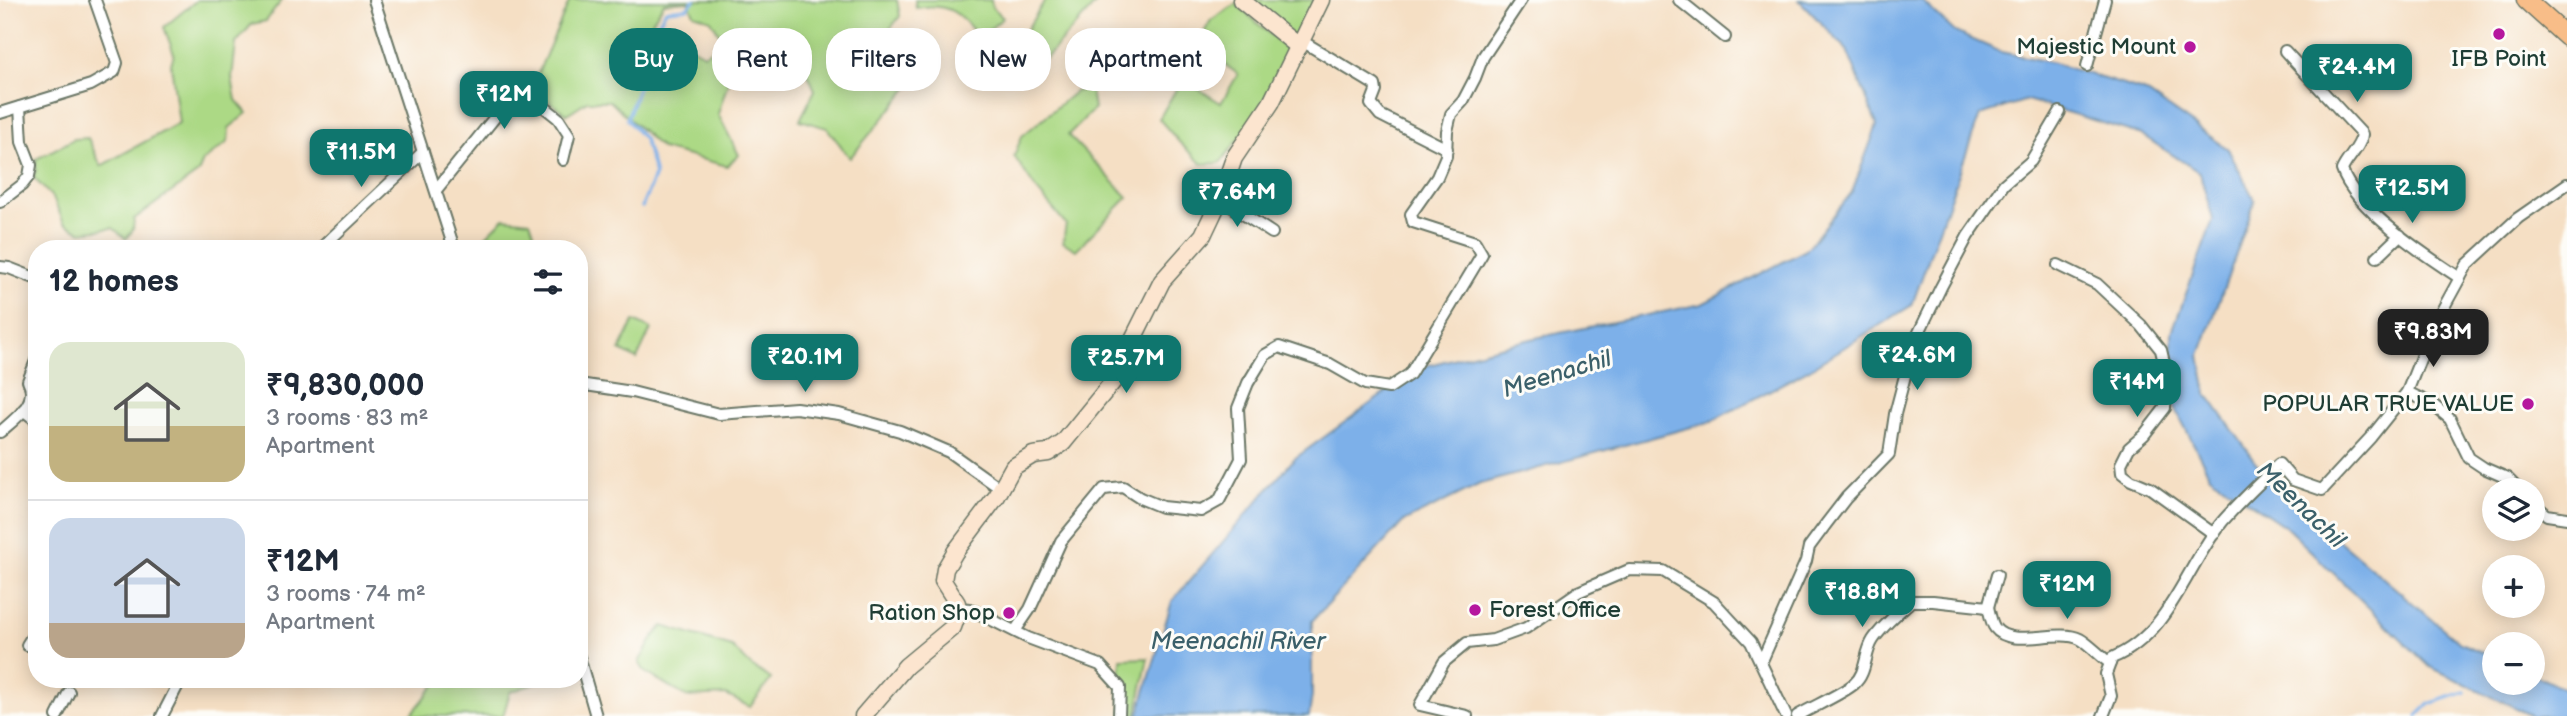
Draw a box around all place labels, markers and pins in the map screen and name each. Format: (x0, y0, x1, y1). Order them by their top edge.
marker: IFB Point (2491, 26, 2507, 42)
place label: Majestic Mount (2016, 33, 2176, 61)
marker: Majestic Mount (2182, 39, 2198, 55)
pin: ₹24.4M (2300, 44, 2414, 104)
place label: IFB Point (2452, 45, 2546, 73)
pin: ₹12M (463, 72, 545, 131)
pin: ₹11.5M (304, 130, 418, 189)
pin: ₹12.5M (2355, 166, 2469, 225)
pin: ₹7.64M (1180, 170, 1294, 229)
pin: ₹9.83M (2376, 310, 2490, 369)
pin: ₹24.6M (1860, 332, 1974, 392)
pin: ₹20.1M (748, 334, 862, 394)
pin: ₹25.7M (1069, 336, 1183, 395)
pin: ₹14M (2096, 360, 2178, 419)
place label: POPULAR TRUE VALUE (2262, 390, 2514, 418)
marker: POPULAR TRUE VALUE (2520, 396, 2536, 412)
pin: ₹12M (2026, 562, 2108, 621)
pin: ₹18.8M (1805, 570, 1919, 629)
place label: Forest Office (1489, 596, 1621, 624)
place label: Ration Shop (868, 599, 995, 627)
marker: Forest Office (1467, 602, 1483, 618)
marker: Ration Shop (1001, 605, 1017, 621)

